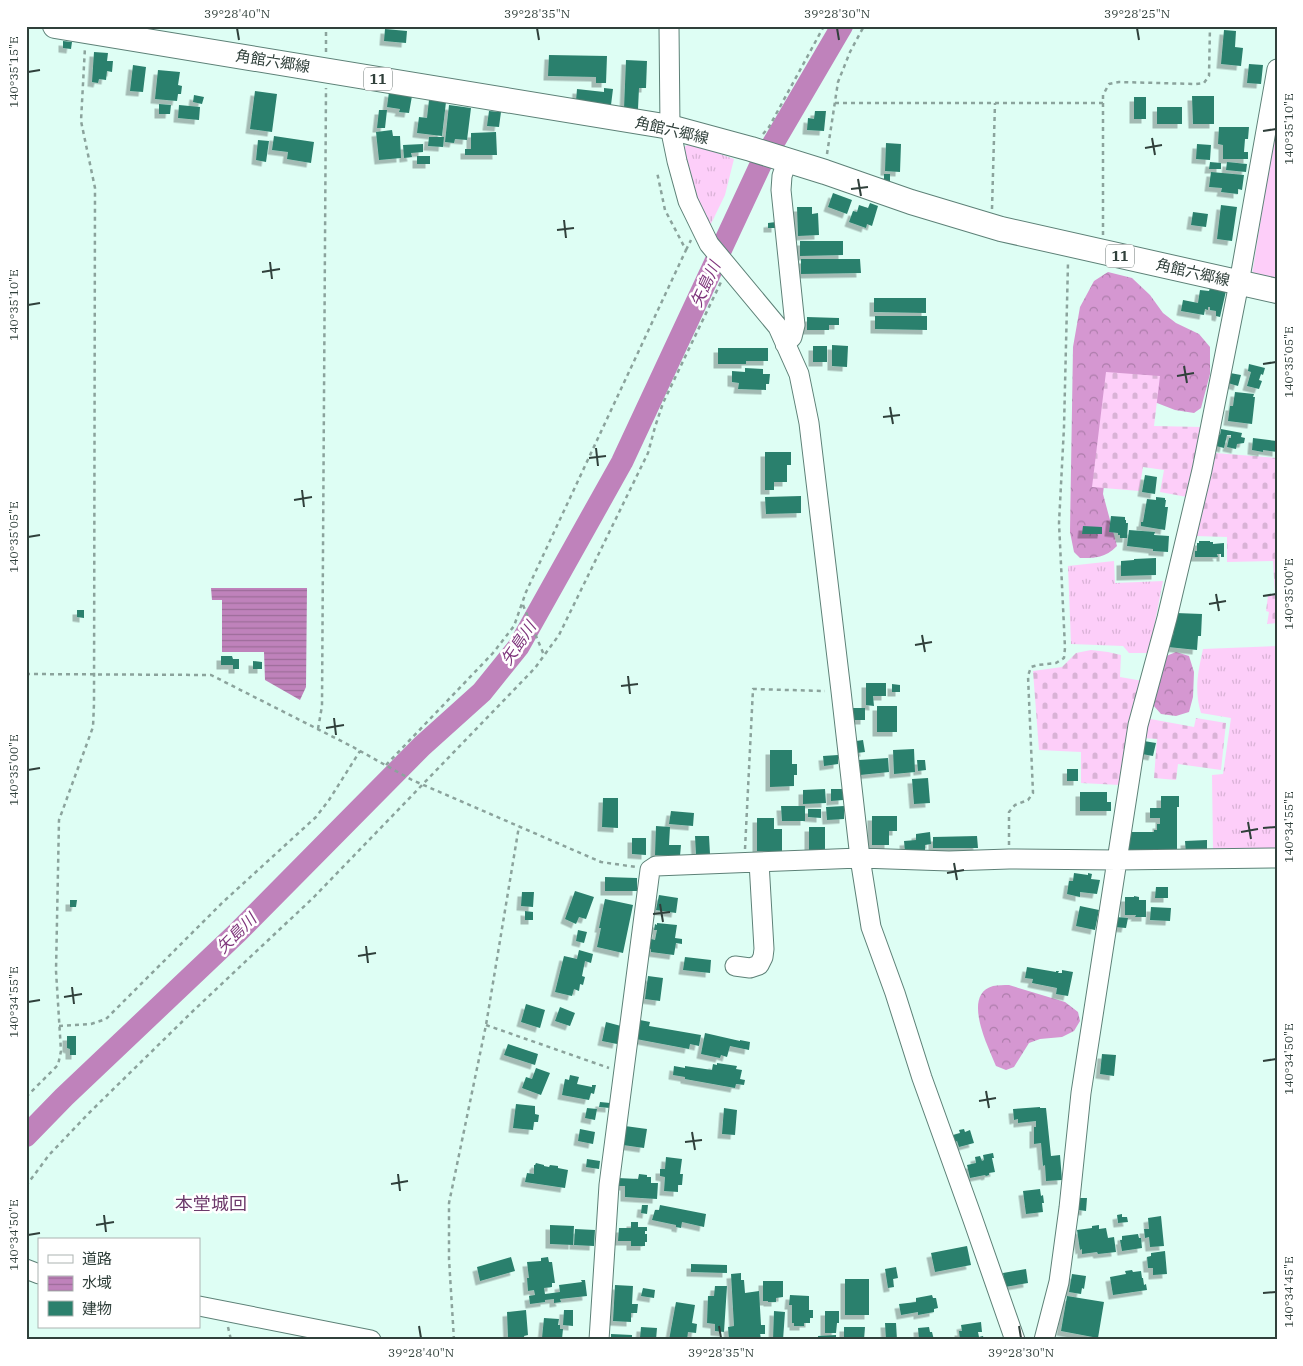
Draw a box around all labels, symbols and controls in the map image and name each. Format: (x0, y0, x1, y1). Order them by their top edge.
text: 39°28'40"N (204, 6, 270, 21)
text: 39°28'35"N (504, 6, 570, 21)
text: 39°28'30"N (804, 6, 870, 21)
text: 39°28'25"N (1104, 6, 1170, 21)
text: 140°35'15"E (6, 36, 21, 108)
street label: 角館六郷線 (234, 46, 312, 76)
road number: 11 (364, 68, 392, 90)
text: 140°35'10"E (1281, 93, 1296, 165)
street label: 角館六郷線 (633, 112, 711, 148)
road number: 11 (1106, 245, 1134, 268)
street label: 角館六郷線 (1154, 254, 1232, 290)
water label: 矢島川 (686, 256, 725, 310)
text: 140°35'10"E (6, 269, 21, 341)
text: 140°35'05"E (1281, 326, 1296, 398)
text: 140°35'05"E (6, 501, 21, 573)
text: 140°35'00"E (1281, 558, 1296, 630)
water label: 矢島川 (496, 616, 541, 668)
text: 140°35'00"E (6, 734, 21, 806)
text: 140°34'55"E (1281, 791, 1296, 863)
water label: 矢島川 (212, 908, 261, 957)
text: 140°34'55"E (6, 966, 21, 1038)
text: 140°34'50"E (1281, 1023, 1296, 1095)
district label: 本堂城回 (175, 1192, 247, 1215)
text: 140°34'50"E (6, 1199, 21, 1271)
legend (38, 1238, 200, 1328)
text: 道路 (82, 1249, 112, 1268)
text: 140°34'45"E (1281, 1256, 1296, 1328)
text: 水域 (82, 1273, 112, 1292)
text: 建物 (82, 1299, 112, 1318)
text: 39°28'40"N (388, 1345, 454, 1360)
text: 39°28'35"N (688, 1345, 754, 1360)
text: 39°28'30"N (988, 1345, 1054, 1360)

